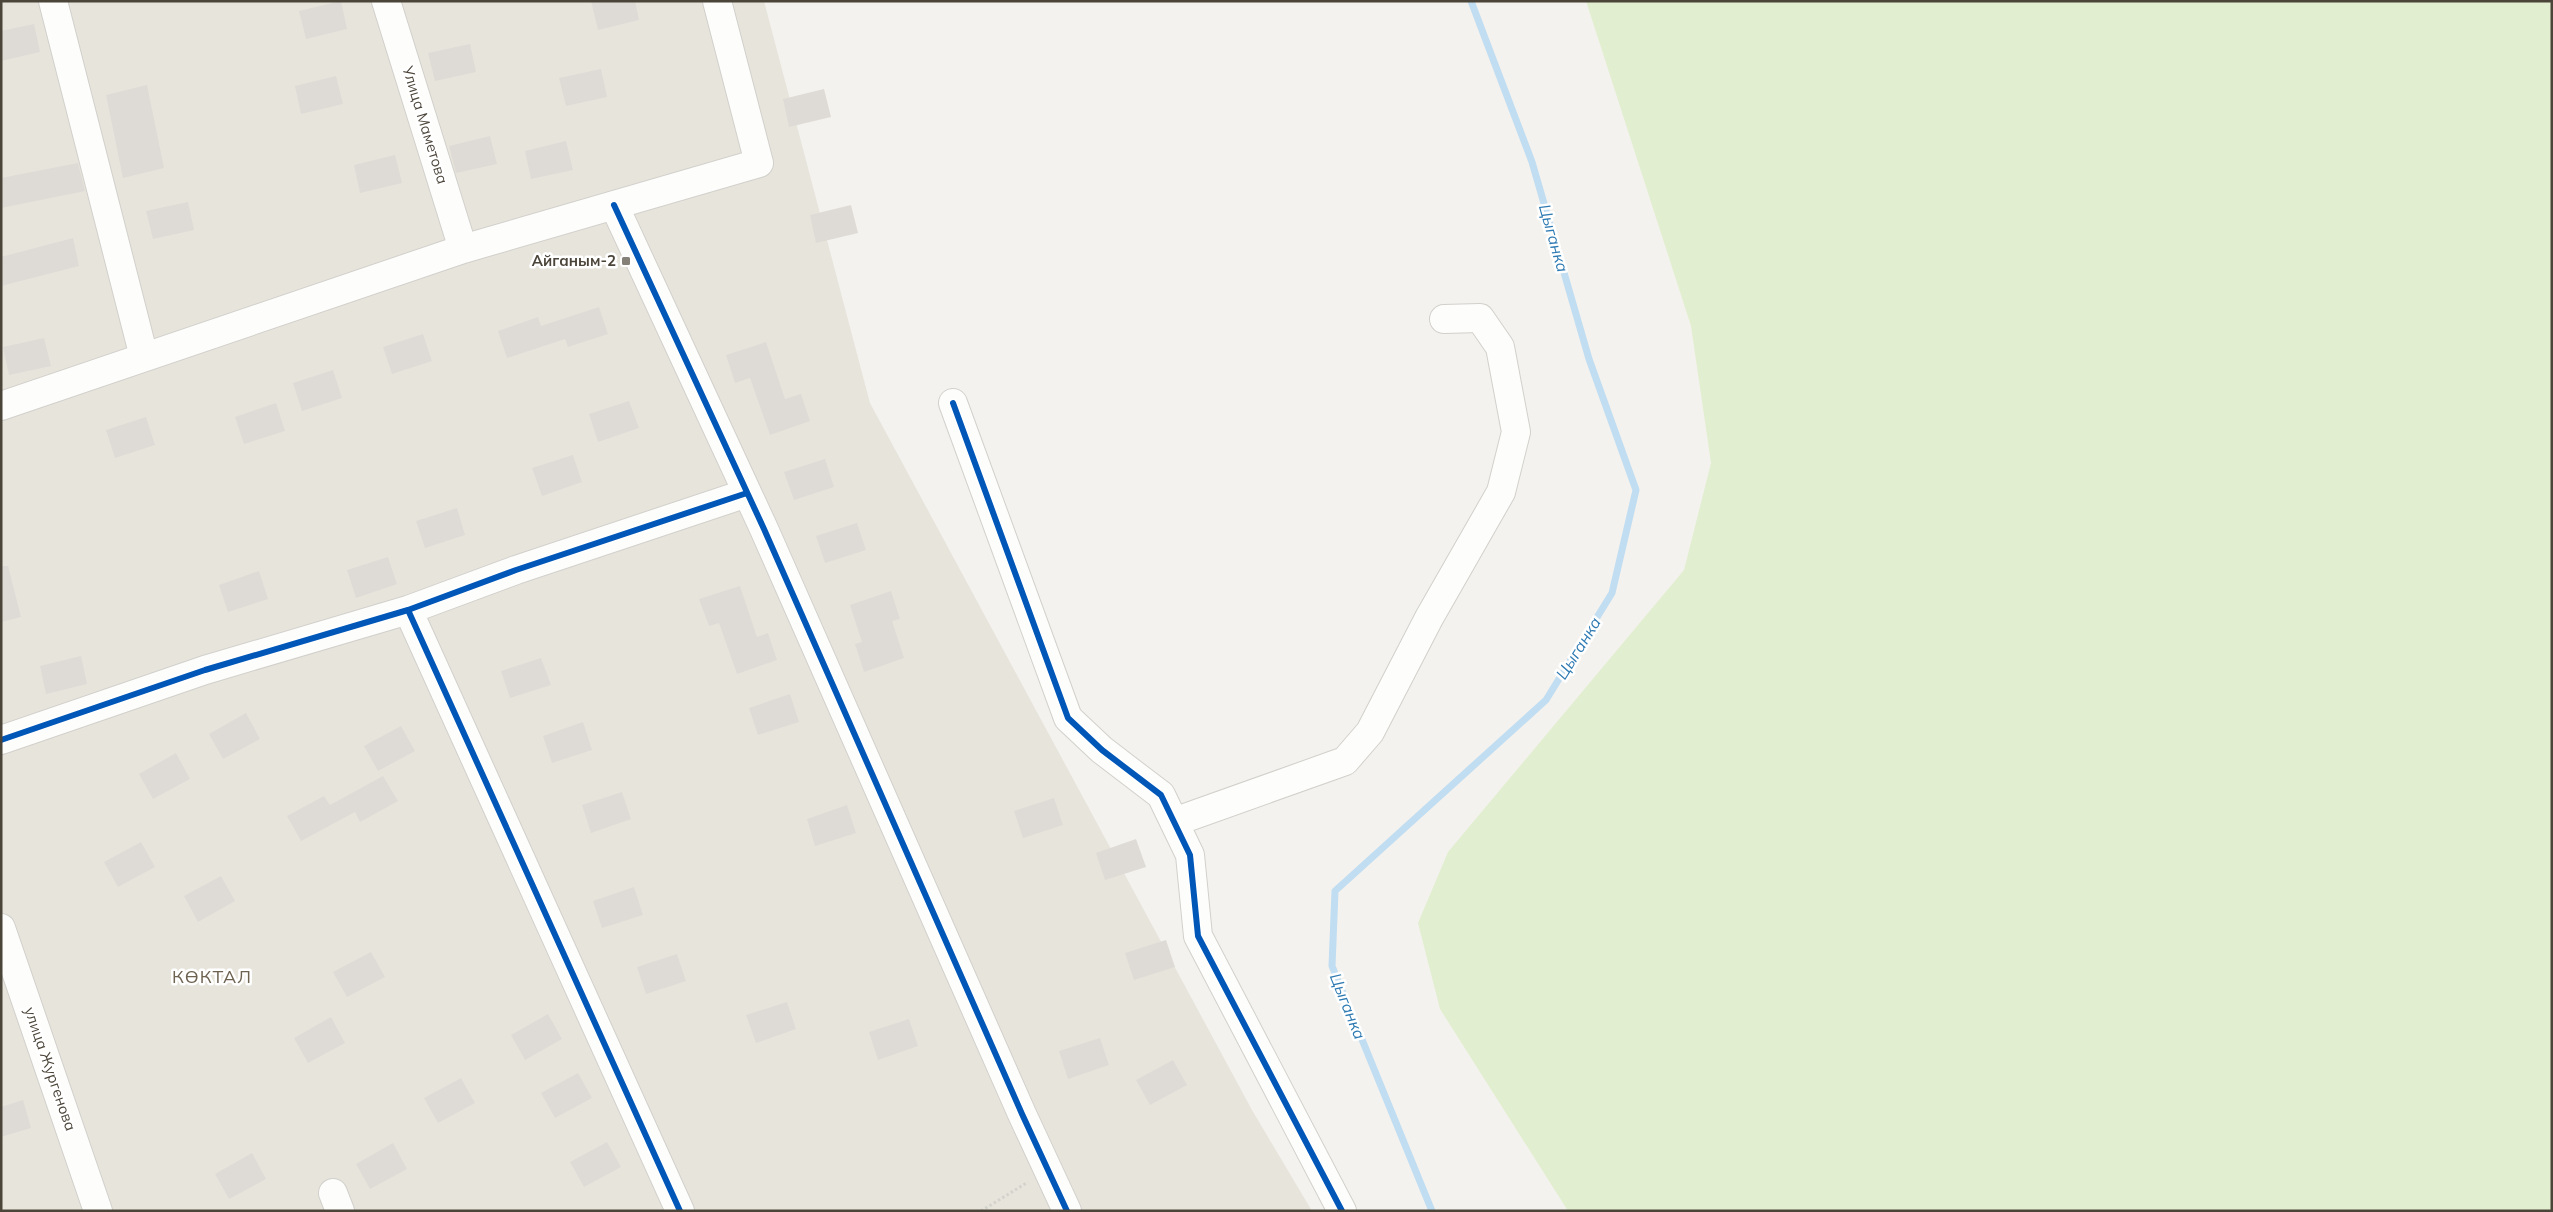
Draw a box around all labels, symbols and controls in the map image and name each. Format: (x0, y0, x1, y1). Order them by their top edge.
street label: Улица Маметова (398, 63, 452, 186)
water label: Цыганка (1535, 202, 1573, 274)
place label: Айганым-2 (532, 251, 616, 270)
marker: Айганым-2 (620, 255, 632, 267)
water label: Цыганка (1551, 613, 1605, 683)
district label: КӨКТАЛ (172, 965, 252, 988)
water label: Цыганка (1326, 970, 1370, 1042)
street label: улица Жургенова (20, 1004, 81, 1133)

